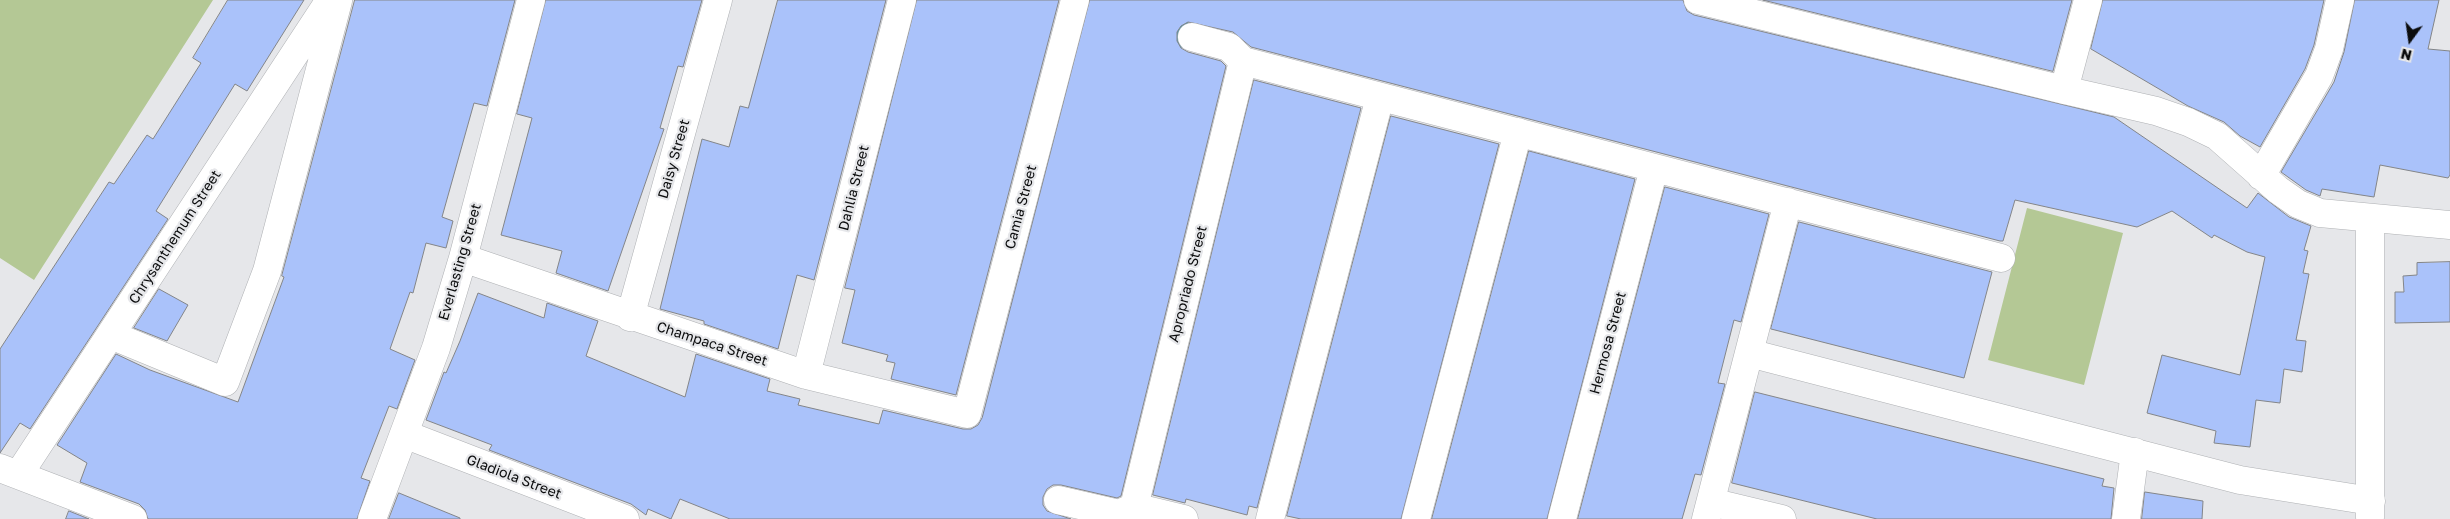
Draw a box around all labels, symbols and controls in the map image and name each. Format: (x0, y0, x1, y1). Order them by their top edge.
north arrow (2385, 15, 2435, 65)
text: N (2399, 46, 2413, 65)
street label: Daisy Street (655, 117, 693, 201)
street label: Dahlia Street (835, 144, 873, 232)
street label: Camia Street (1002, 163, 1040, 251)
street label: Chrysanthemum Street (125, 167, 225, 307)
street label: Everlasting Street (435, 202, 485, 322)
street label: Apropriado Street (1165, 224, 1211, 344)
street label: Hermosa Street (1586, 290, 1630, 396)
street label: Champaca Street (655, 318, 769, 370)
street label: Gladiola Street (464, 451, 564, 503)

